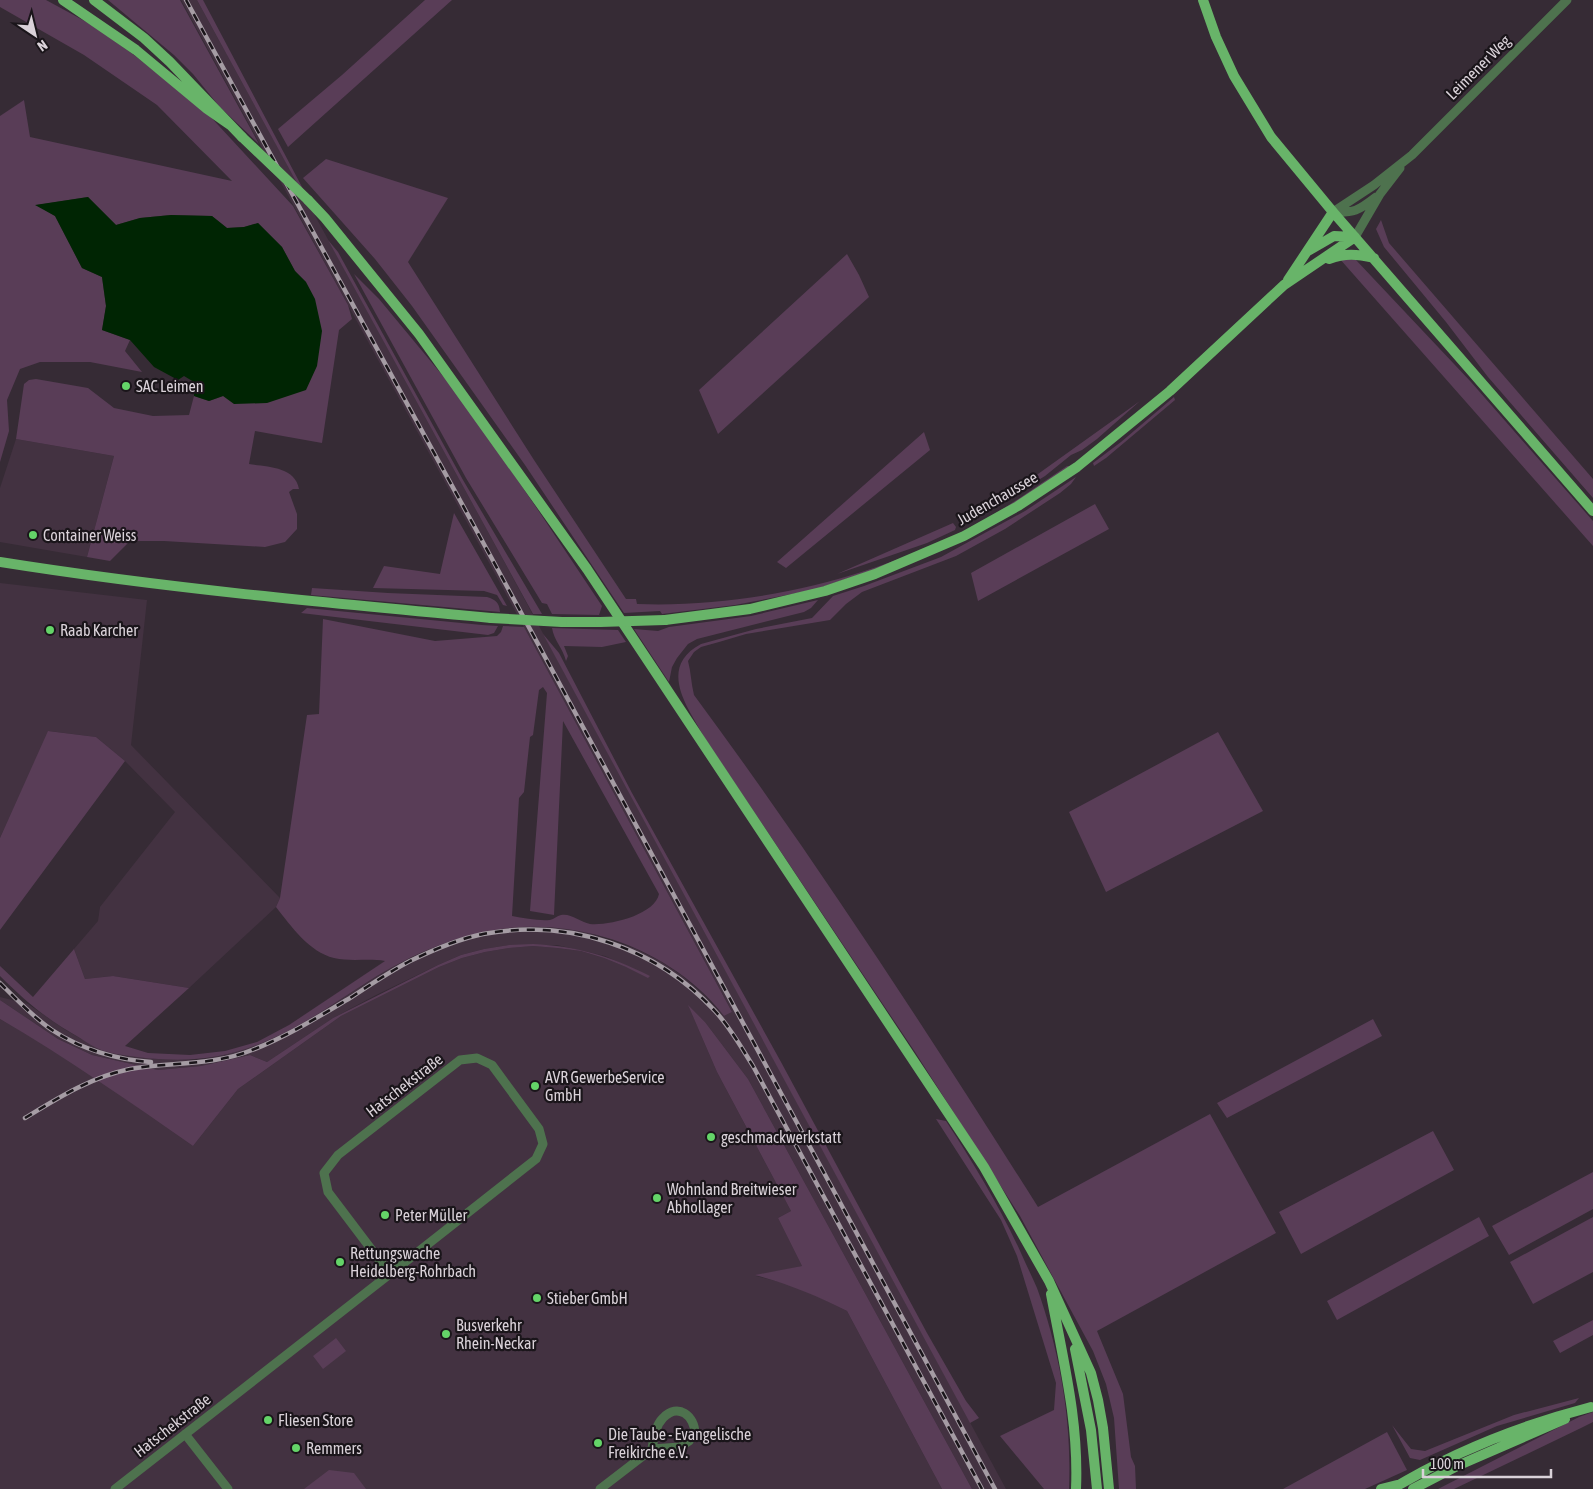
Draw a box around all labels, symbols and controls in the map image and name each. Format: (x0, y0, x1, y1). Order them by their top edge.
north arrow (10, 10, 60, 60)
street label: Leimener Weg (1442, 31, 1515, 103)
text: N (34, 37, 50, 55)
place label: SAC Leimen (136, 377, 204, 395)
marker: SAC Leimen (120, 380, 132, 392)
street label: Judenchaussee (954, 468, 1040, 528)
place label: Container Weiss (43, 526, 137, 544)
marker: Container Weiss (27, 529, 39, 541)
place label: Raab Karcher (60, 621, 138, 639)
marker: Raab Karcher (44, 624, 56, 636)
street label: Hatschekstraße (362, 1050, 446, 1120)
place label: AVR GewerbeService GmbH (545, 1068, 665, 1104)
marker: AVR GewerbeService GmbH (529, 1080, 541, 1092)
place label: geschmackwerkstatt (721, 1128, 842, 1147)
marker: geschmackwerkstatt (705, 1131, 717, 1143)
place label: Wohnland Breitwieser Abhollager (667, 1180, 797, 1217)
marker: Wohnland Breitwieser Abhollager (651, 1192, 663, 1204)
place label: Peter Müller (395, 1206, 468, 1224)
marker: Peter Müller (379, 1209, 391, 1221)
place label: Rettungswache Heidelberg-Rohrbach (350, 1244, 476, 1281)
marker: Rettungswache Heidelberg-Rohrbach (334, 1256, 346, 1268)
place label: Stieber GmbH (547, 1289, 628, 1307)
marker: Stieber GmbH (531, 1292, 543, 1304)
place label: Busverkehr Rhein-Neckar (456, 1316, 536, 1352)
marker: Busverkehr Rhein-Neckar (440, 1328, 452, 1340)
street label: Hatschekstraße (130, 1390, 214, 1460)
place label: Fliesen Store (278, 1411, 353, 1429)
marker: Fliesen Store (262, 1414, 274, 1426)
place label: Die Taube - Evangelische Freikirche e.V. (608, 1425, 751, 1461)
marker: Die Taube - Evangelische Freikirche e.V. (592, 1437, 604, 1449)
place label: Remmers (306, 1439, 362, 1457)
marker: Remmers (290, 1442, 302, 1454)
scale bar (1423, 1446, 1550, 1478)
text: 100 m (1430, 1455, 1464, 1472)

